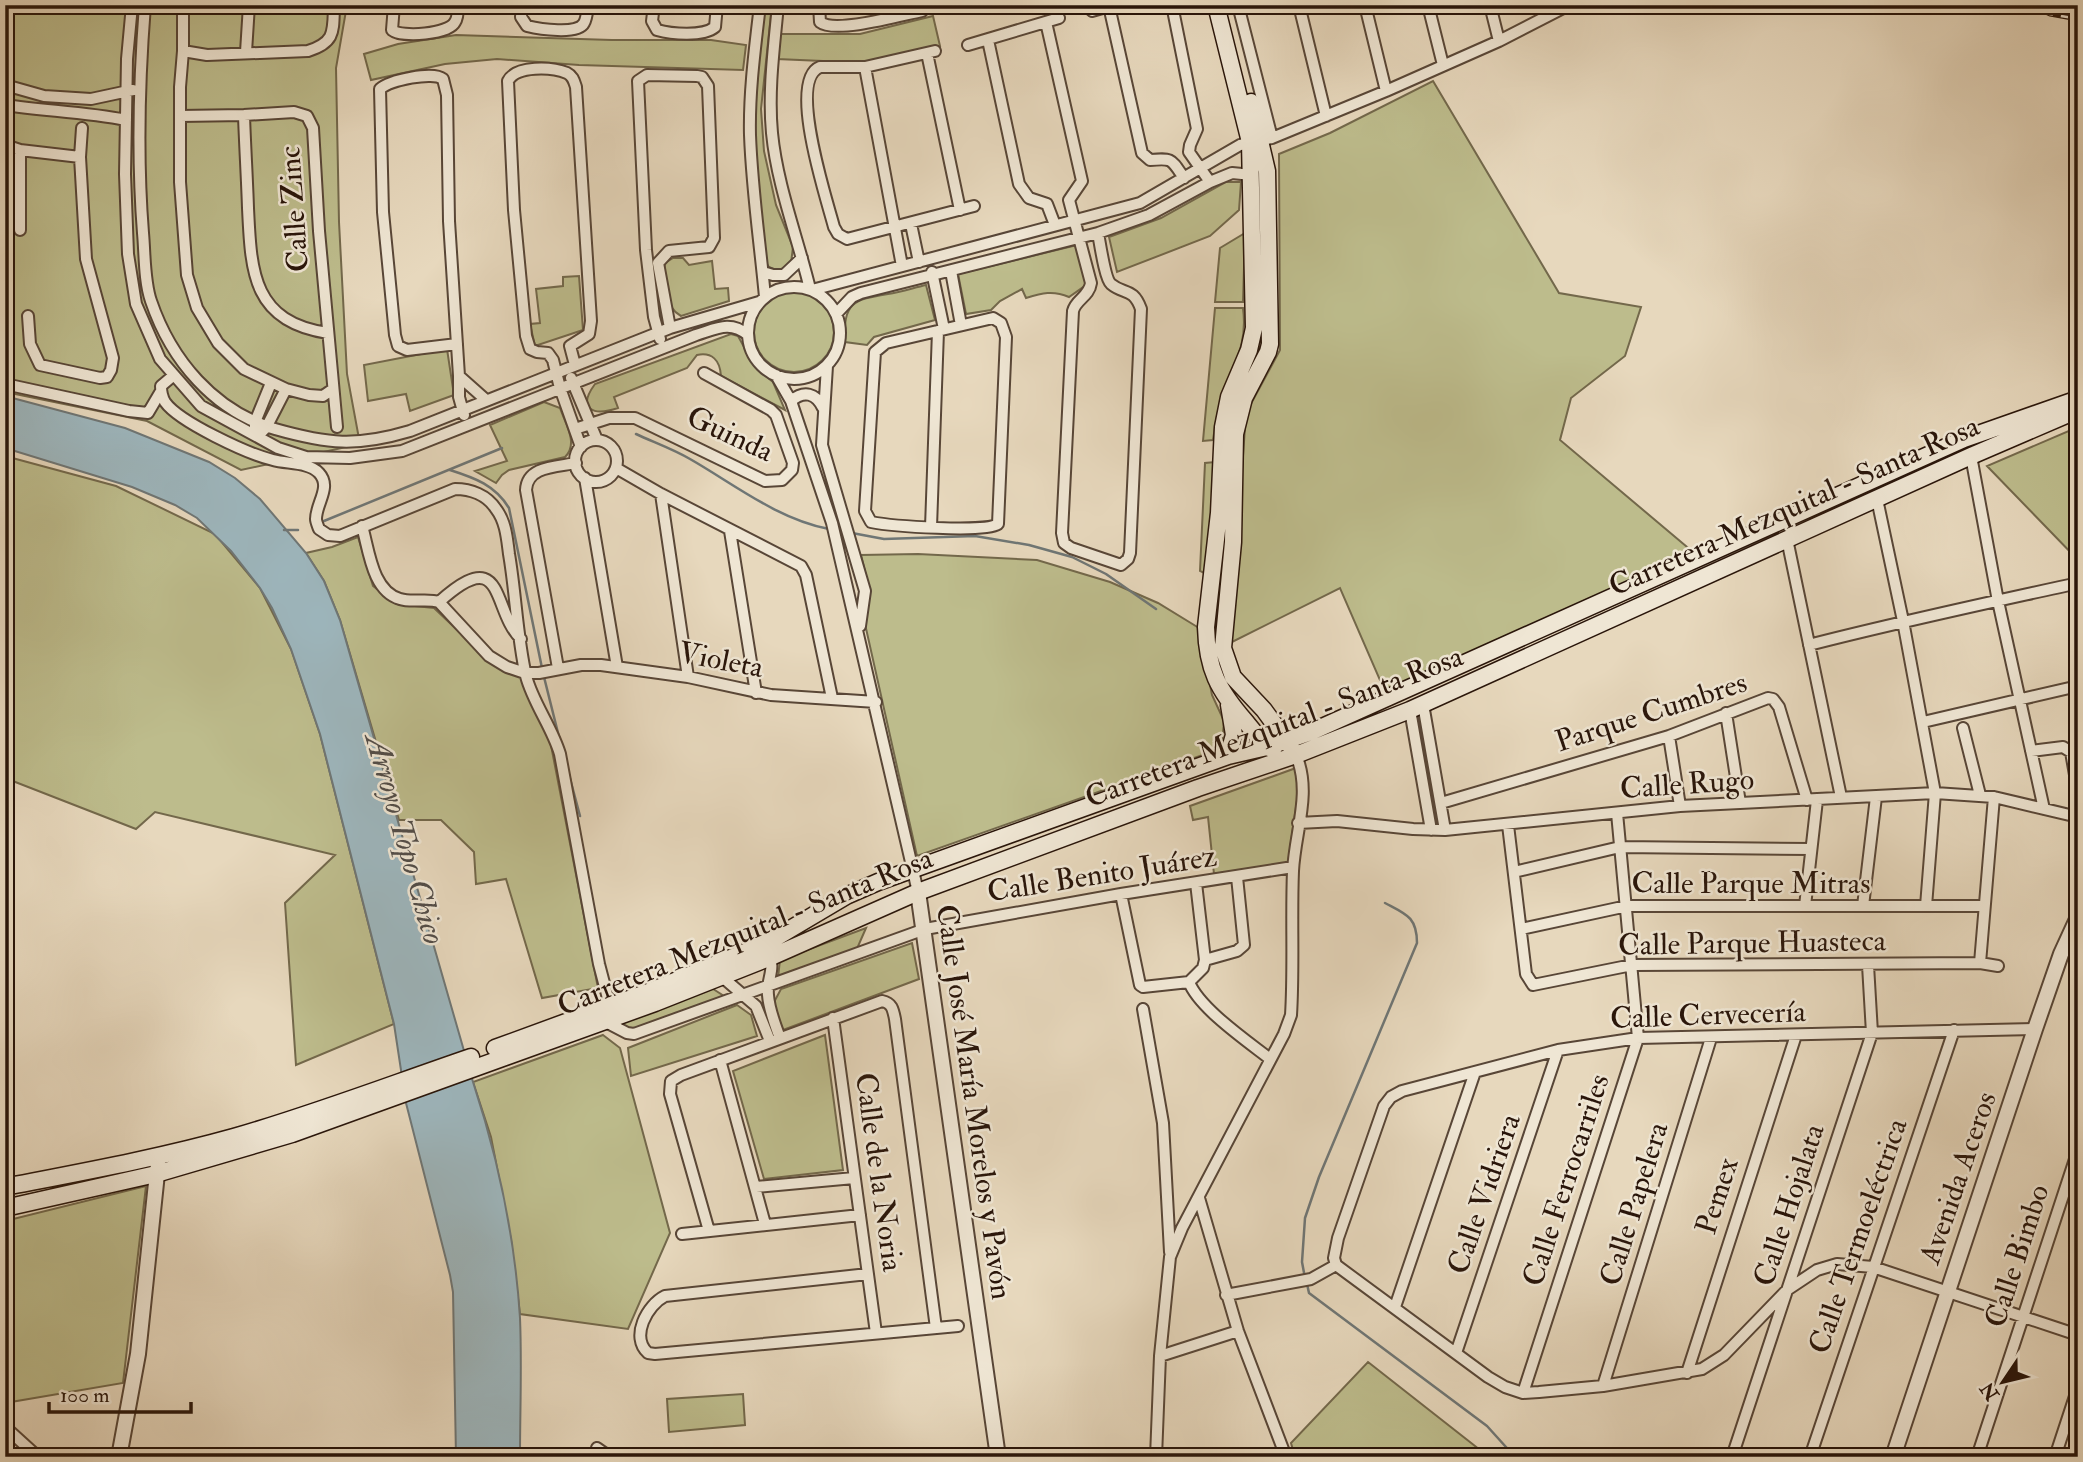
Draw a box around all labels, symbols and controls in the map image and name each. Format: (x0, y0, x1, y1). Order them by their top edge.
street label: Calle Zinc (271, 145, 317, 273)
street label: Guinda (681, 398, 780, 470)
street label: Carretera Mezquital - Santa Rosa (1603, 407, 1986, 605)
street label: Violeta (676, 634, 767, 686)
street label: Carretera Mezquital - Santa Rosa (1080, 638, 1469, 816)
street label: Parque Cumbres (1551, 664, 1751, 760)
water label: Arroyo Topo Chico (355, 726, 454, 949)
street label: Calle Rugo (1619, 761, 1755, 807)
street label: Calle Benito Juárez (985, 838, 1219, 910)
street label: Carretera Mezquital - Santa Rosa (552, 839, 939, 1024)
street label: Calle Parque Mitras (1631, 865, 1871, 902)
street label: Calle José María Morelos y Pavón (928, 902, 1020, 1302)
street label: Calle Parque Huasteca (1618, 922, 1887, 964)
street label: Calle Cervecería (1610, 993, 1807, 1037)
street label: Calle Ferrocarriles (1514, 1069, 1618, 1291)
street label: Calle de la Noria (847, 1070, 911, 1274)
street label: Avenida Aceros (1911, 1087, 2005, 1270)
street label: Calle Vidriera (1439, 1108, 1529, 1279)
street label: Calle Termoeléctrica (1800, 1113, 1916, 1358)
street label: Calle Papelera (1592, 1117, 1677, 1290)
street label: Calle Hojalata (1745, 1119, 1833, 1291)
street label: Pemex (1687, 1153, 1747, 1239)
street label: Calle Bimbo (1977, 1180, 2057, 1332)
north arrow (1968, 1346, 2038, 1416)
scale bar (49, 1371, 191, 1415)
text: N (1975, 1377, 2005, 1406)
text: 100 m (60, 1382, 110, 1409)

